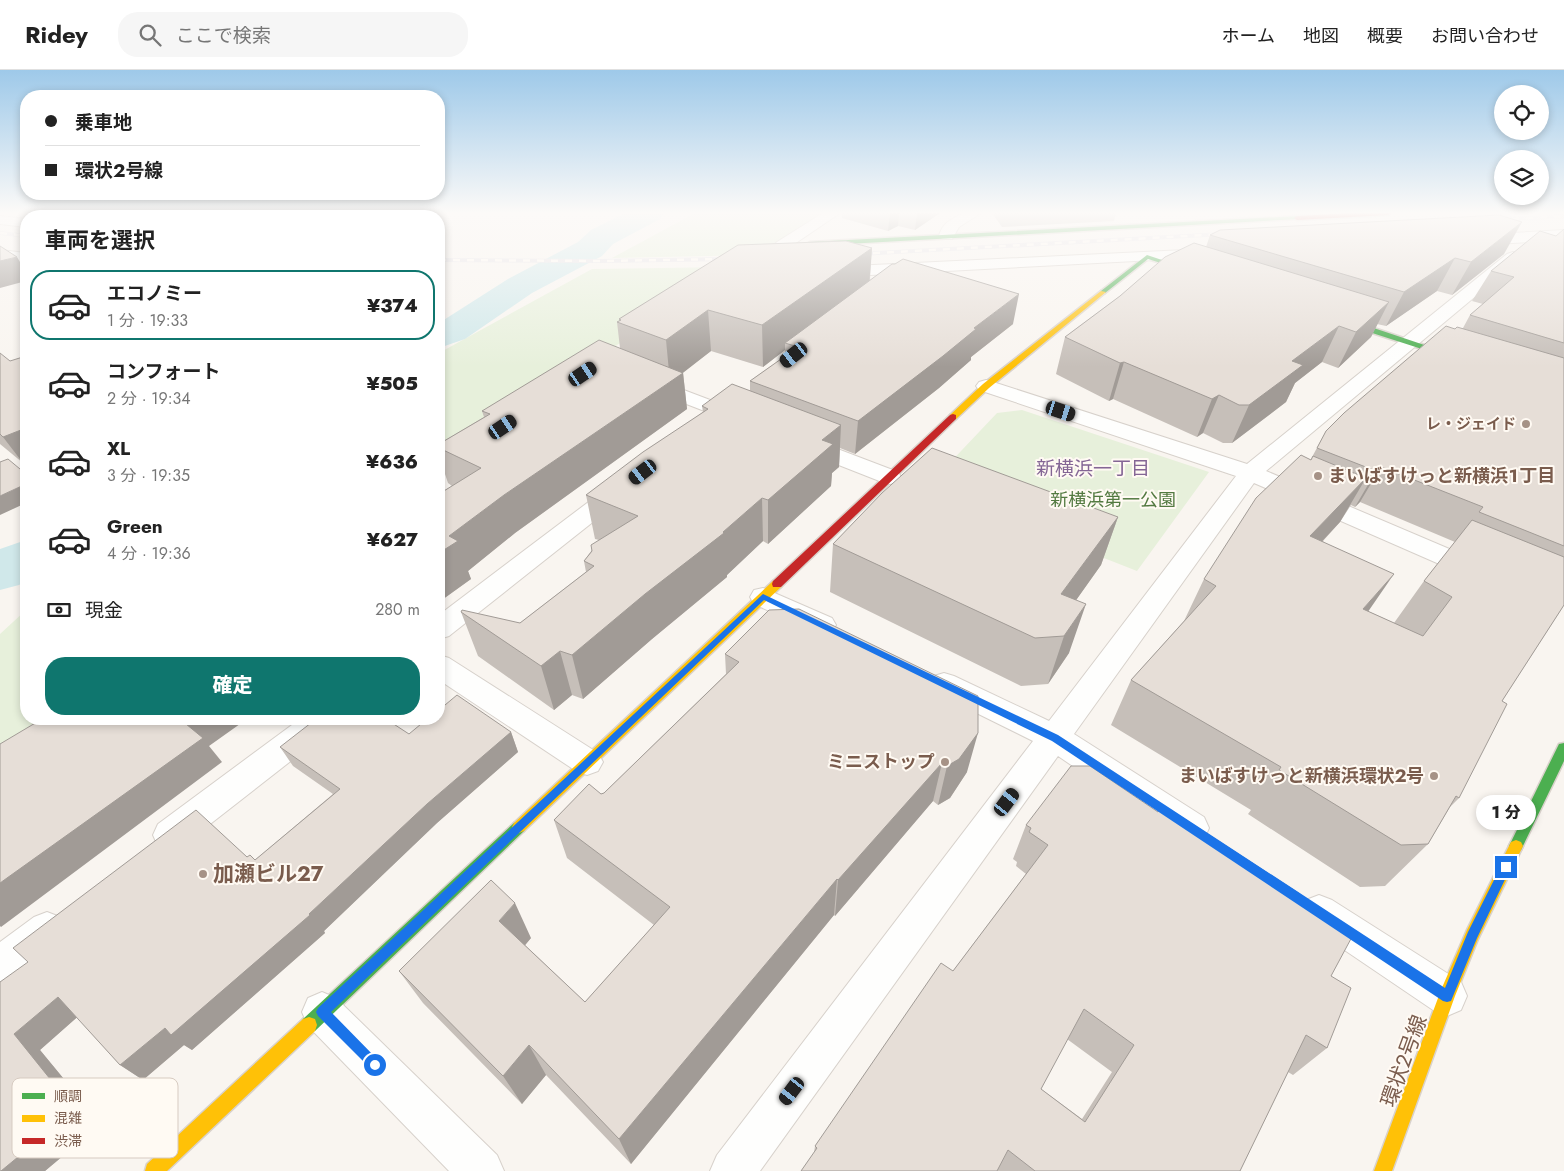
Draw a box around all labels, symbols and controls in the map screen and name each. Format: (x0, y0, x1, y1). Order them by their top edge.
search box (118, 12, 468, 57)
text: Ridey (25, 17, 88, 52)
icon: search (136, 21, 164, 49)
text: ここで検索 (176, 22, 271, 49)
text: ホーム (1222, 23, 1275, 49)
text: 地図 (1303, 23, 1339, 49)
text: 概要 (1367, 23, 1403, 49)
text: お問い合わせ (1431, 23, 1539, 49)
map controls (1494, 85, 1549, 205)
button: locate (1494, 85, 1549, 140)
text: 乗車地 (75, 109, 132, 136)
button: layers (1494, 150, 1549, 205)
text: 環状2号線 (75, 157, 163, 184)
text: 車両を選択 (45, 224, 155, 256)
text: エコノミー (107, 280, 202, 307)
icon: car (47, 283, 92, 328)
text: ¥374 (367, 292, 418, 319)
text: 1 分 · 19:33 (107, 309, 188, 332)
car (777, 340, 810, 370)
text: コンフォート (107, 358, 220, 385)
car (566, 359, 599, 389)
icon: car (47, 361, 92, 406)
text: ¥505 (366, 370, 418, 397)
text: 2 分 · 19:34 (107, 387, 191, 410)
car (1044, 399, 1077, 423)
car (486, 412, 519, 442)
place label: レ・ジェイド (1426, 413, 1516, 435)
marker: レ・ジェイド (1520, 418, 1532, 430)
text: XL (107, 435, 130, 462)
icon: car (47, 439, 92, 484)
text: ¥636 (366, 448, 418, 475)
district label: 新横浜一丁目 (1036, 455, 1150, 482)
car (626, 457, 659, 487)
place label: まいばすけっと新横浜１丁目 (1328, 463, 1555, 489)
text: 3 分 · 19:35 (107, 464, 190, 487)
marker: まいばすけっと新横浜１丁目 (1312, 470, 1324, 482)
park label: 新横浜第一公園 (1050, 487, 1176, 513)
text: Green (107, 513, 163, 540)
icon: car (47, 517, 92, 562)
text: ¥627 (367, 526, 418, 553)
text: 4 分 · 19:36 (107, 542, 191, 565)
icon: cash (45, 596, 73, 624)
text: 現金 (85, 597, 123, 624)
text: 280 m (375, 598, 420, 621)
button: 確定 (45, 657, 420, 715)
place label: ミニストップ (827, 749, 935, 775)
marker: ミニストップ (939, 756, 951, 768)
place label: まいばすけっと新横浜環状２号 (1179, 763, 1424, 789)
marker: まいばすけっと新横浜環状２号 (1428, 770, 1440, 782)
car (991, 786, 1022, 818)
callout: 1 分 (1476, 794, 1536, 830)
text: 1 分 (1491, 801, 1521, 824)
route end (1495, 856, 1517, 878)
place label: 加瀬ビル27 (213, 859, 324, 889)
marker: 加瀬ビル27 (197, 868, 209, 880)
street label: 環状2号線 (1373, 1011, 1435, 1111)
route start (364, 1054, 386, 1076)
car (776, 1075, 807, 1107)
legend (12, 1078, 178, 1158)
text: 順調 (54, 1086, 82, 1106)
text: 混雑 (54, 1108, 82, 1128)
text: 渋滞 (54, 1131, 82, 1151)

